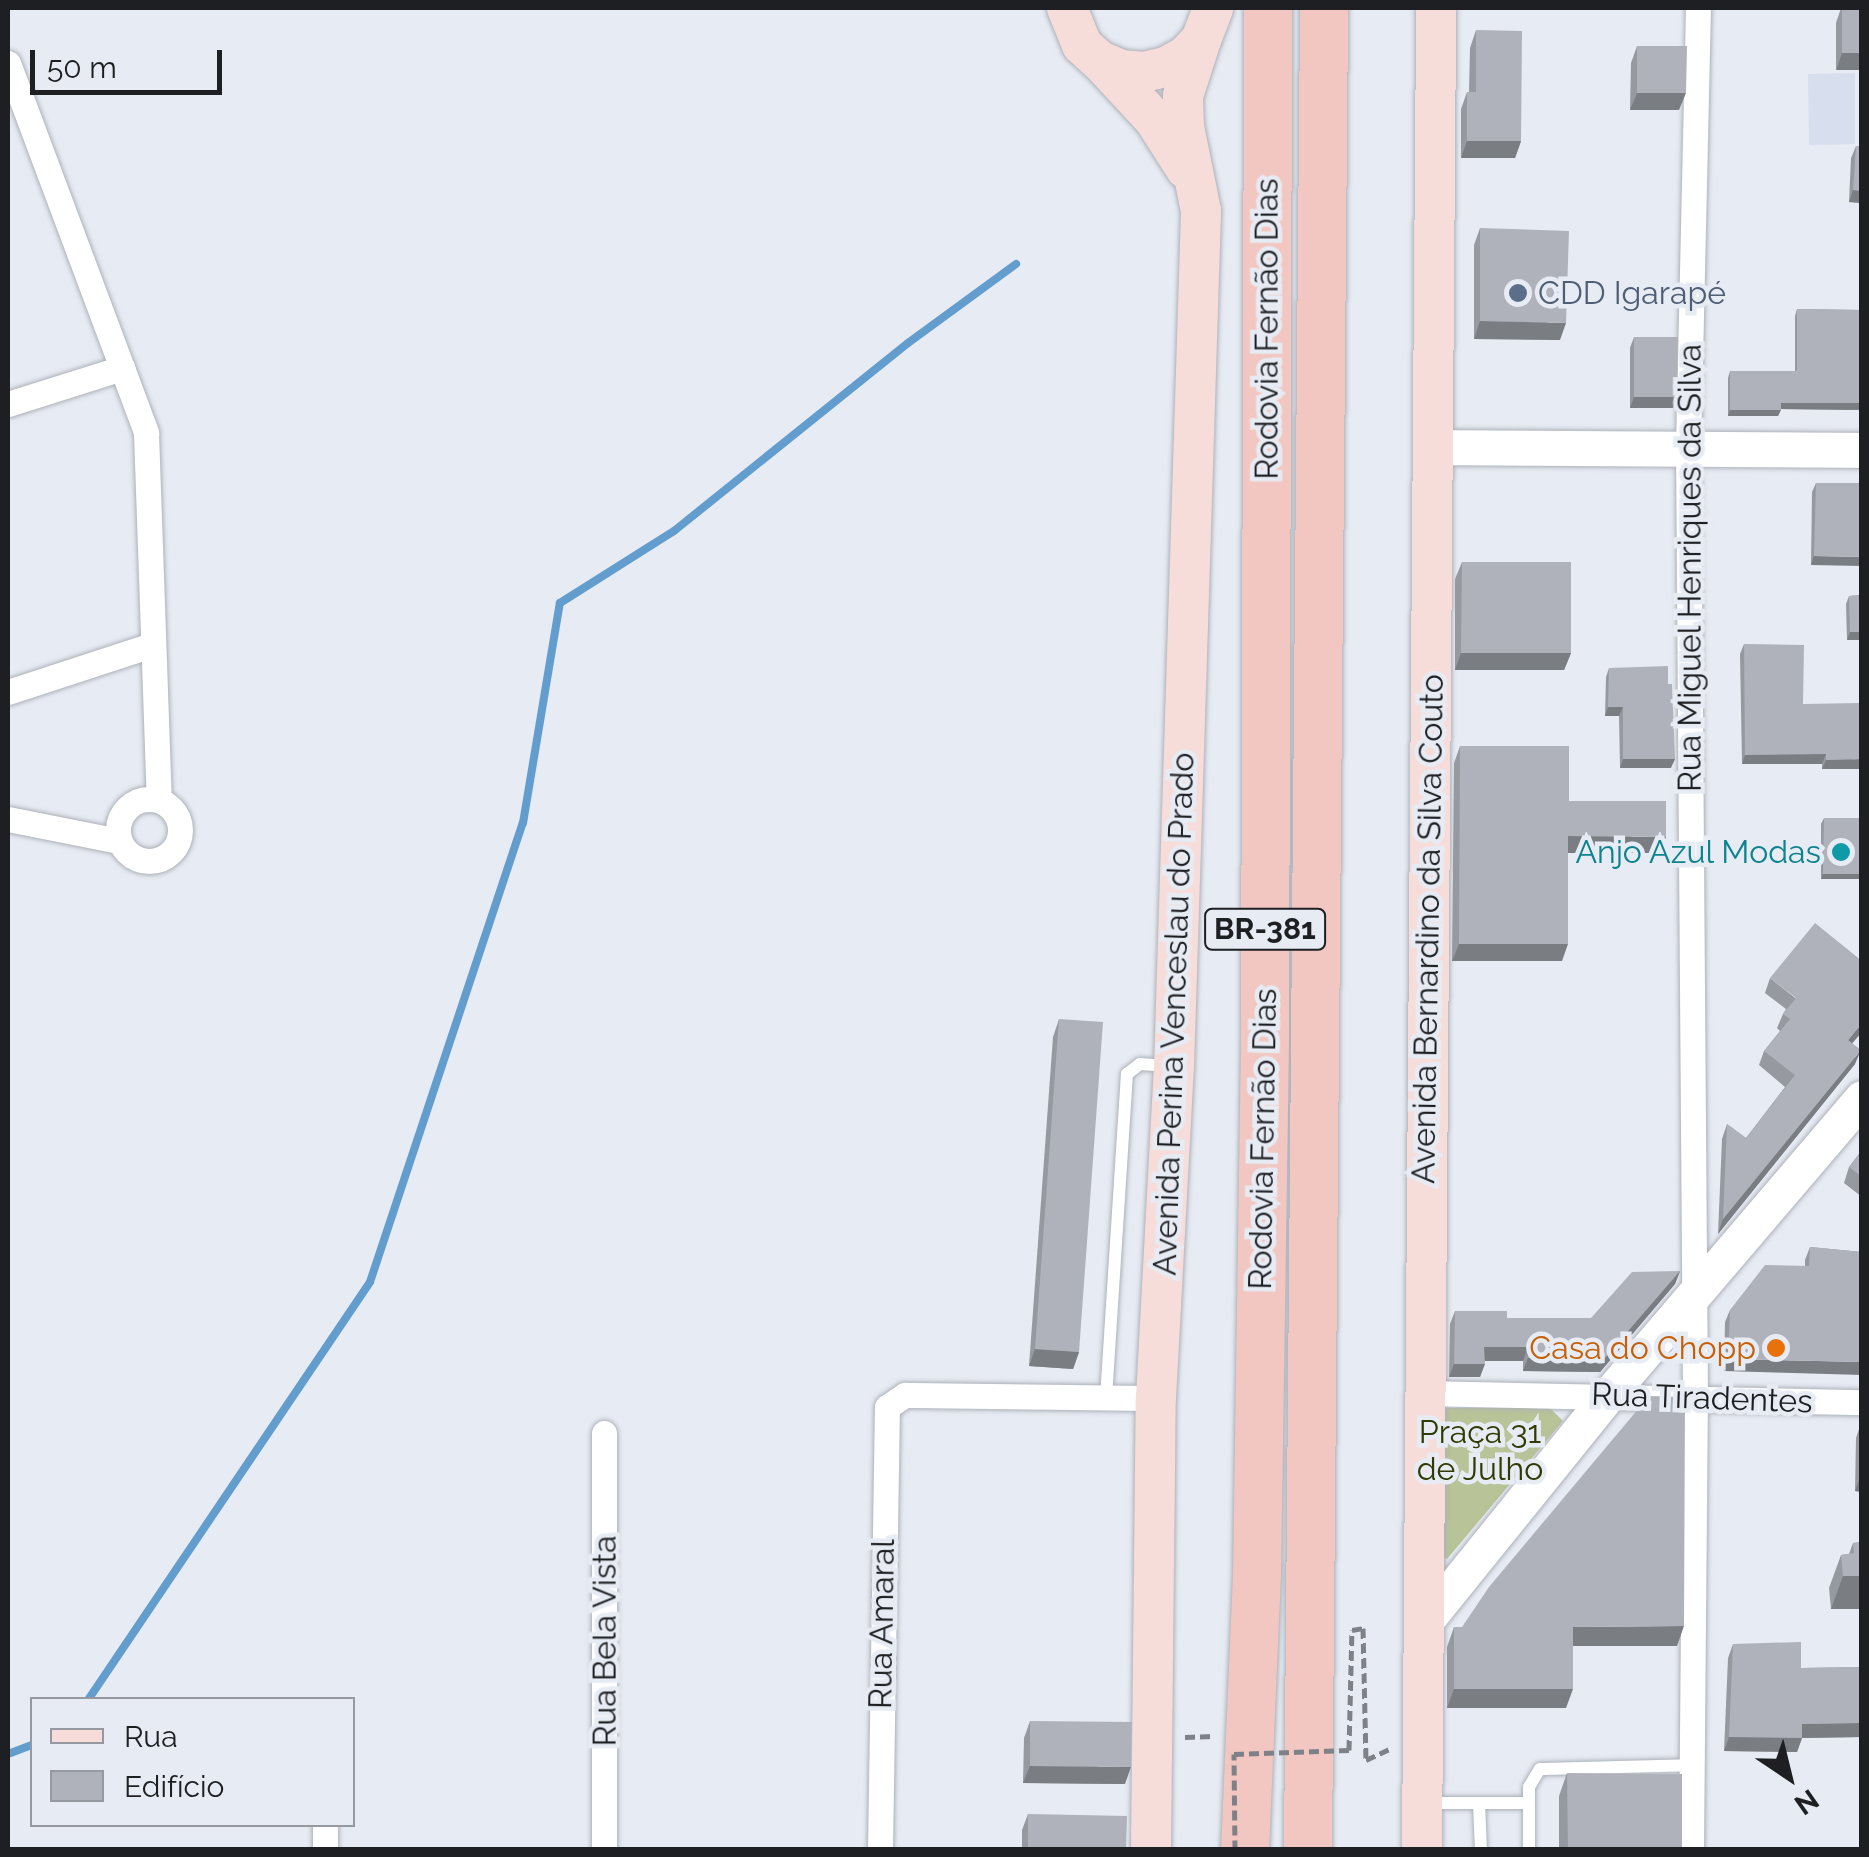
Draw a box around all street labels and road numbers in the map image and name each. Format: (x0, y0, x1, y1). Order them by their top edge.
street label: Rodovia Fernão Dias (1248, 178, 1286, 480)
street label: Rua Miguel Henriques da Silva (1671, 343, 1709, 793)
street label: Avenida Bernardino da Silva Couto (1404, 674, 1452, 1184)
street label: Avenida Perina Venceslau do Prado (1146, 751, 1202, 1277)
road number: BR-381 (1202, 904, 1328, 954)
street label: Rodovia Fernão Dias (1241, 988, 1285, 1290)
street label: Rua Tiradentes (1590, 1375, 1814, 1421)
street label: Rua Bela Vista (586, 1535, 624, 1747)
street label: Rua Amaral (861, 1538, 903, 1710)

